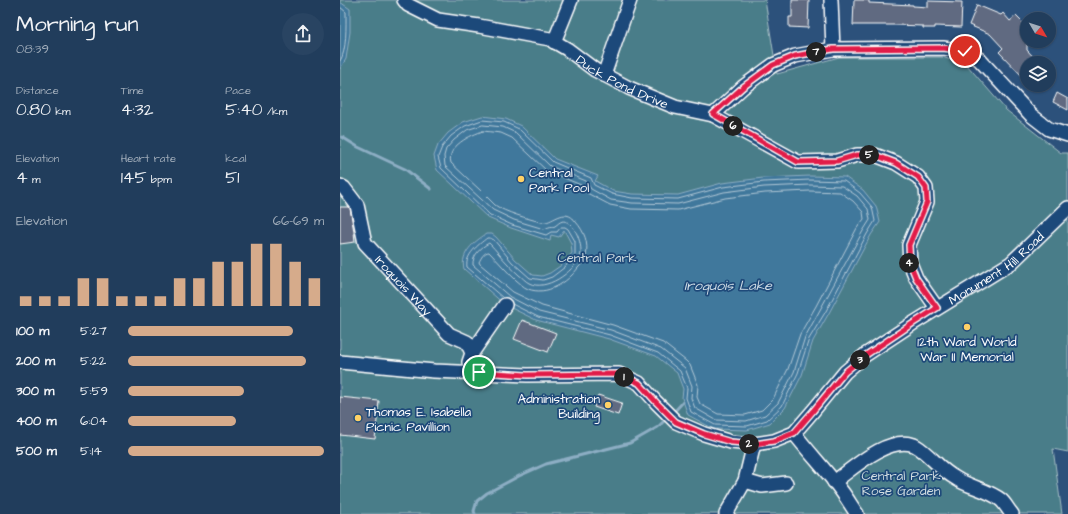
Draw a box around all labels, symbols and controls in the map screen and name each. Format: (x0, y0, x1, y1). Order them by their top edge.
text: Morning run (16, 9, 139, 40)
north arrow (1020, 12, 1056, 48)
map controls (1020, 12, 1056, 92)
button: share (282, 13, 324, 55)
pin (948, 34, 982, 68)
text: 08:39 (16, 40, 49, 58)
icon: check (954, 40, 976, 62)
pin: 7 (806, 42, 826, 62)
text: 7 (813, 44, 819, 59)
street label: Duck Pond Drive (572, 51, 671, 113)
button: layers (1020, 56, 1056, 92)
text: Distance (16, 83, 59, 98)
text: Time (121, 83, 144, 98)
text: Pace (225, 83, 251, 98)
text: 0.80 (16, 98, 51, 122)
text: 4:32 (121, 98, 153, 122)
text: 5:40 (225, 98, 263, 122)
text: km (51, 104, 71, 119)
text: /km (263, 104, 287, 119)
pin: 6 (723, 116, 743, 136)
text: 6 (730, 118, 736, 133)
pin: 5 (859, 145, 879, 165)
text: 5 (865, 147, 873, 162)
text: Elevation (16, 151, 59, 166)
text: Heart rate (121, 151, 176, 166)
text: kcal (225, 151, 246, 166)
place label: Central Park Pool (529, 164, 589, 197)
text: 4 (16, 166, 28, 190)
text: 145 (121, 166, 146, 190)
text: 51 (225, 166, 240, 190)
text: m (28, 172, 41, 187)
text: bpm (146, 172, 172, 187)
marker: Central Park Pool (516, 174, 526, 184)
text: Elevation (16, 212, 67, 230)
text: 66–69 m (273, 212, 324, 230)
street label: Monument Hill Road (945, 228, 1049, 309)
park label: Central Park (557, 249, 637, 267)
street label: Iroquois Way (370, 251, 436, 321)
pin: 4 (899, 253, 919, 273)
text: 4 (905, 255, 913, 270)
water label: Iroquois Lake (684, 276, 773, 296)
text: 100 m (16, 322, 49, 340)
text: 5:27 (80, 322, 107, 340)
marker: 12th Ward World War II Memorial (962, 322, 972, 332)
place label: 12th Ward World War II Memorial (917, 333, 1017, 366)
pin: 3 (850, 350, 870, 370)
text: 200 m (16, 352, 55, 370)
text: 5:22 (80, 352, 106, 370)
text: 3 (857, 352, 863, 367)
pin (462, 355, 496, 389)
icon: arrive (468, 361, 490, 383)
pin: 1 (614, 367, 634, 387)
text: 1 (623, 369, 625, 384)
text: 300 m (16, 382, 54, 400)
text: 5:59 (80, 382, 108, 400)
place label: Administration Building (518, 390, 600, 424)
marker: Administration Building (603, 400, 613, 410)
place label: Thomas E. Isabella Picnic Pavillion (366, 403, 472, 436)
text: 400 m (16, 412, 57, 430)
text: 6:04 (80, 412, 107, 430)
marker: Thomas E. Isabella Picnic Pavillion (353, 413, 363, 423)
pin: 2 (739, 434, 759, 454)
text: 2 (746, 436, 752, 451)
text: 500 m (16, 442, 57, 460)
text: 5:14 (80, 442, 102, 460)
park label: Central Park Rose Garden (861, 467, 941, 500)

